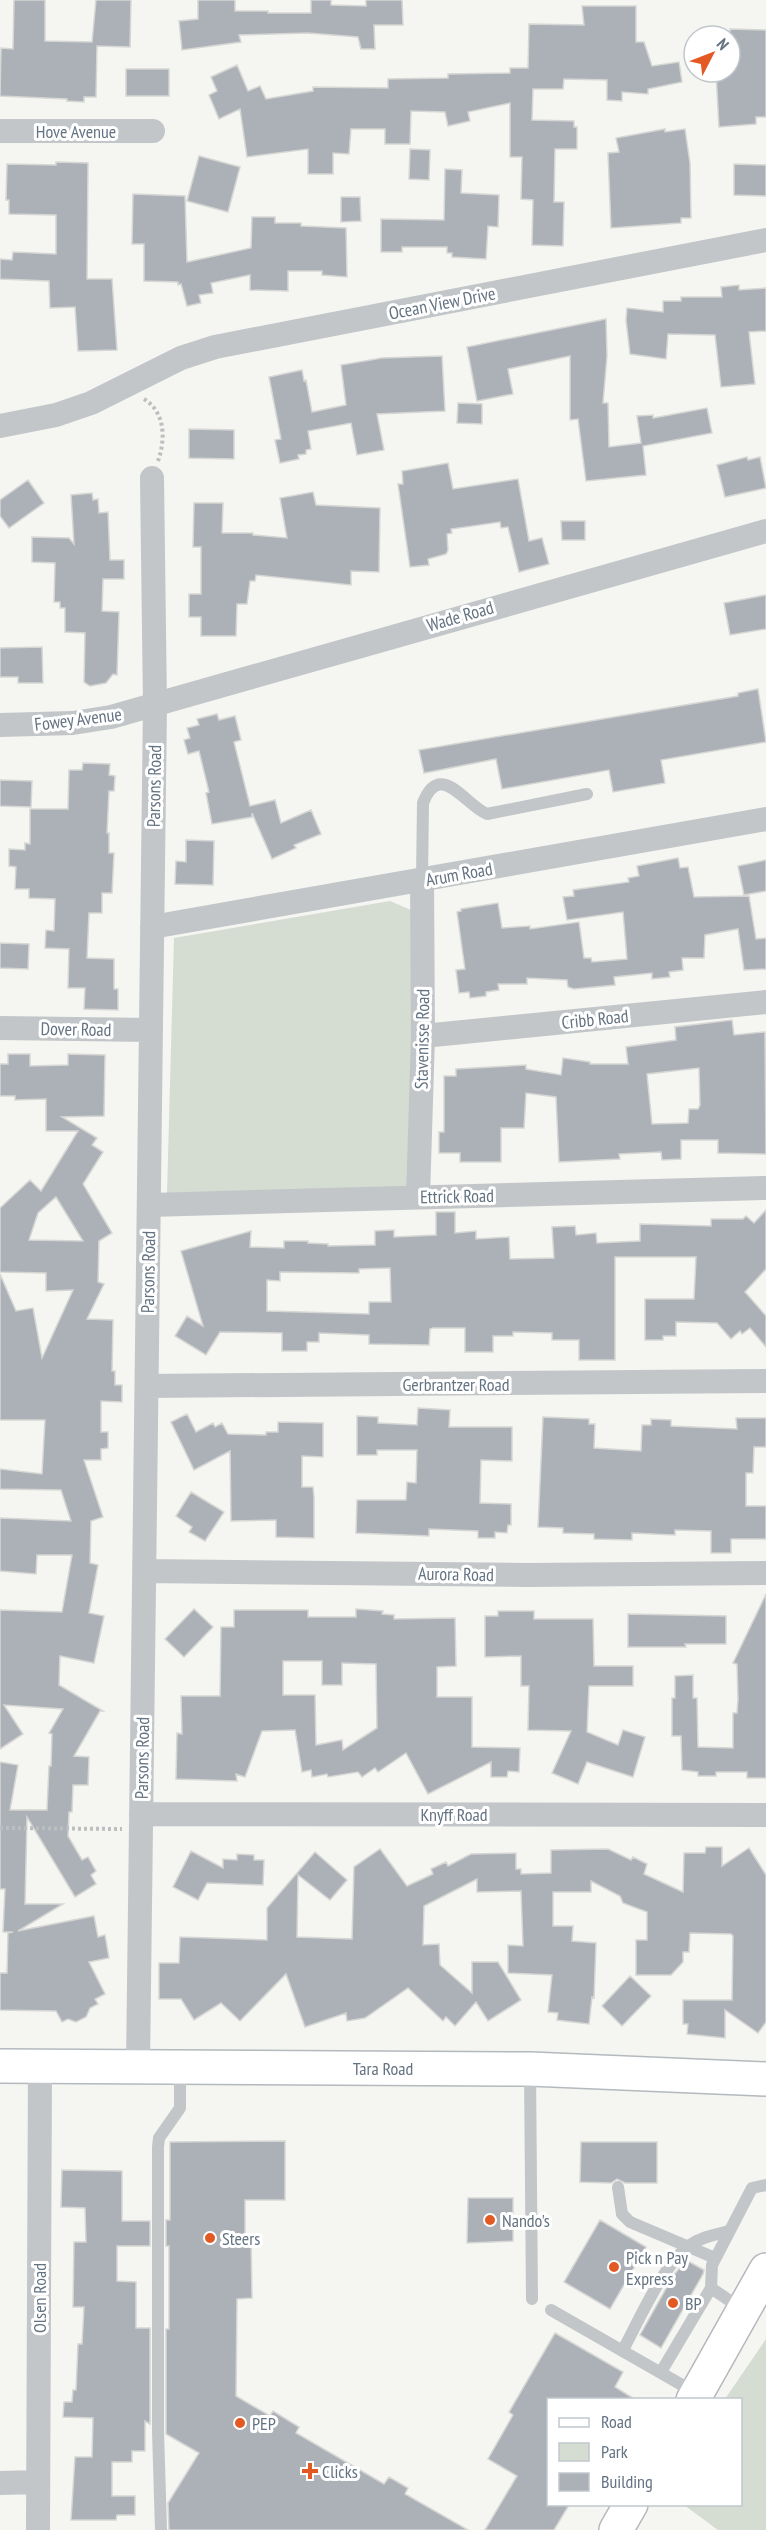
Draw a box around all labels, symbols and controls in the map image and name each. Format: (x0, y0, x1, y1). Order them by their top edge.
north arrow (682, 24, 742, 84)
text: N (713, 34, 733, 54)
street label: Hove Avenue (36, 120, 116, 143)
street label: Ocean View Drive (387, 281, 497, 325)
street label: Wade Road (424, 596, 496, 636)
street label: Fowey Avenue (33, 702, 123, 736)
street label: Parsons Road (142, 745, 166, 827)
street label: Arum Road (424, 857, 494, 891)
street label: Stavenisse Road (410, 989, 434, 1089)
street label: Cribb Road (560, 1004, 630, 1034)
street label: Dover Road (40, 1017, 112, 1041)
street label: Ettrick Road (420, 1184, 494, 1208)
street label: Parsons Road (136, 1231, 160, 1313)
street label: Gerbrantzer Road (402, 1373, 510, 1396)
street label: Aurora Road (418, 1562, 494, 1586)
street label: Parsons Road (130, 1717, 154, 1799)
street label: Knyff Road (421, 1803, 487, 1826)
street label: Tara Road (353, 2057, 413, 2080)
place label: Nando's (502, 2209, 550, 2232)
marker: Nando's (483, 2213, 497, 2227)
place label: Steers (222, 2227, 260, 2250)
marker: Steers (203, 2231, 217, 2245)
place label: Pick n Pay Express (626, 2246, 688, 2290)
marker: Pick n Pay Express (607, 2260, 621, 2274)
street label: Olsen Road (28, 2263, 51, 2333)
place label: BP (685, 2292, 702, 2315)
marker: BP (666, 2296, 680, 2310)
legend (547, 2398, 742, 2506)
text: Road (601, 2410, 632, 2433)
place label: PEP (252, 2412, 276, 2435)
marker: PEP (233, 2416, 247, 2430)
text: Park (601, 2440, 628, 2463)
place label: Clicks (322, 2460, 358, 2483)
marker: Clicks (303, 2464, 317, 2478)
text: Building (601, 2470, 653, 2493)

